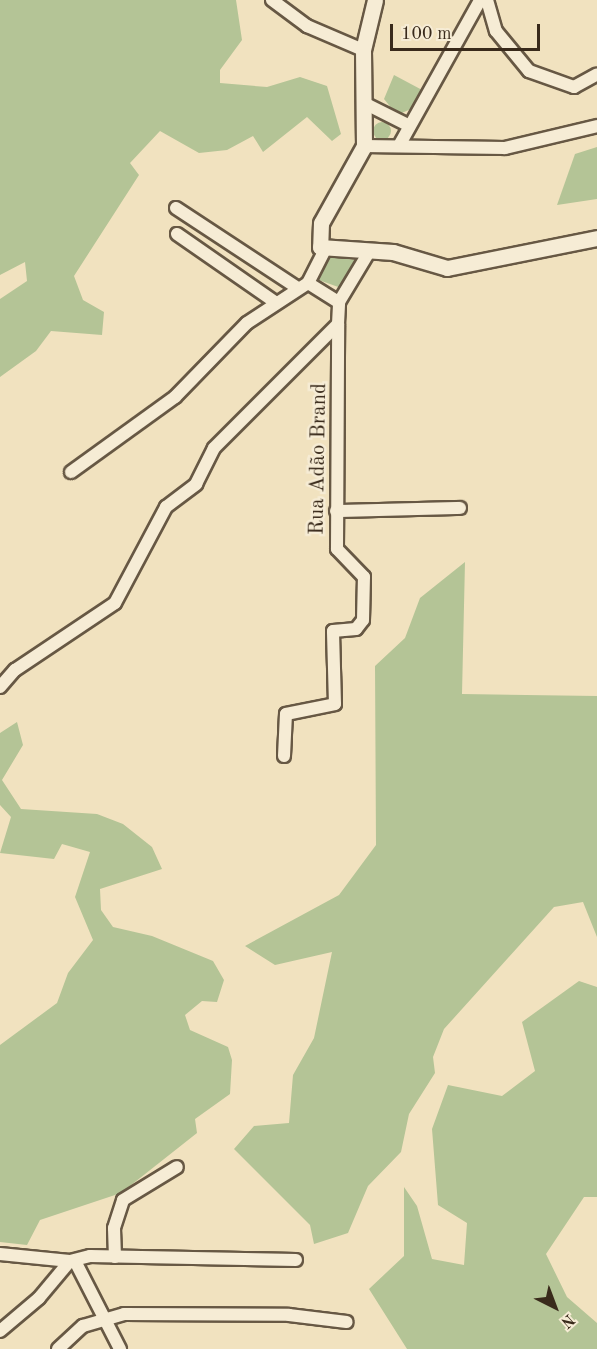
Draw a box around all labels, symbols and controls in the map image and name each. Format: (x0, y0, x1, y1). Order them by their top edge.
scale bar (393, 12, 543, 50)
text: 100 m (401, 25, 452, 43)
street label: Rua Adão Brand (305, 383, 333, 535)
north arrow (525, 1277, 585, 1337)
text: N (557, 1310, 577, 1330)

